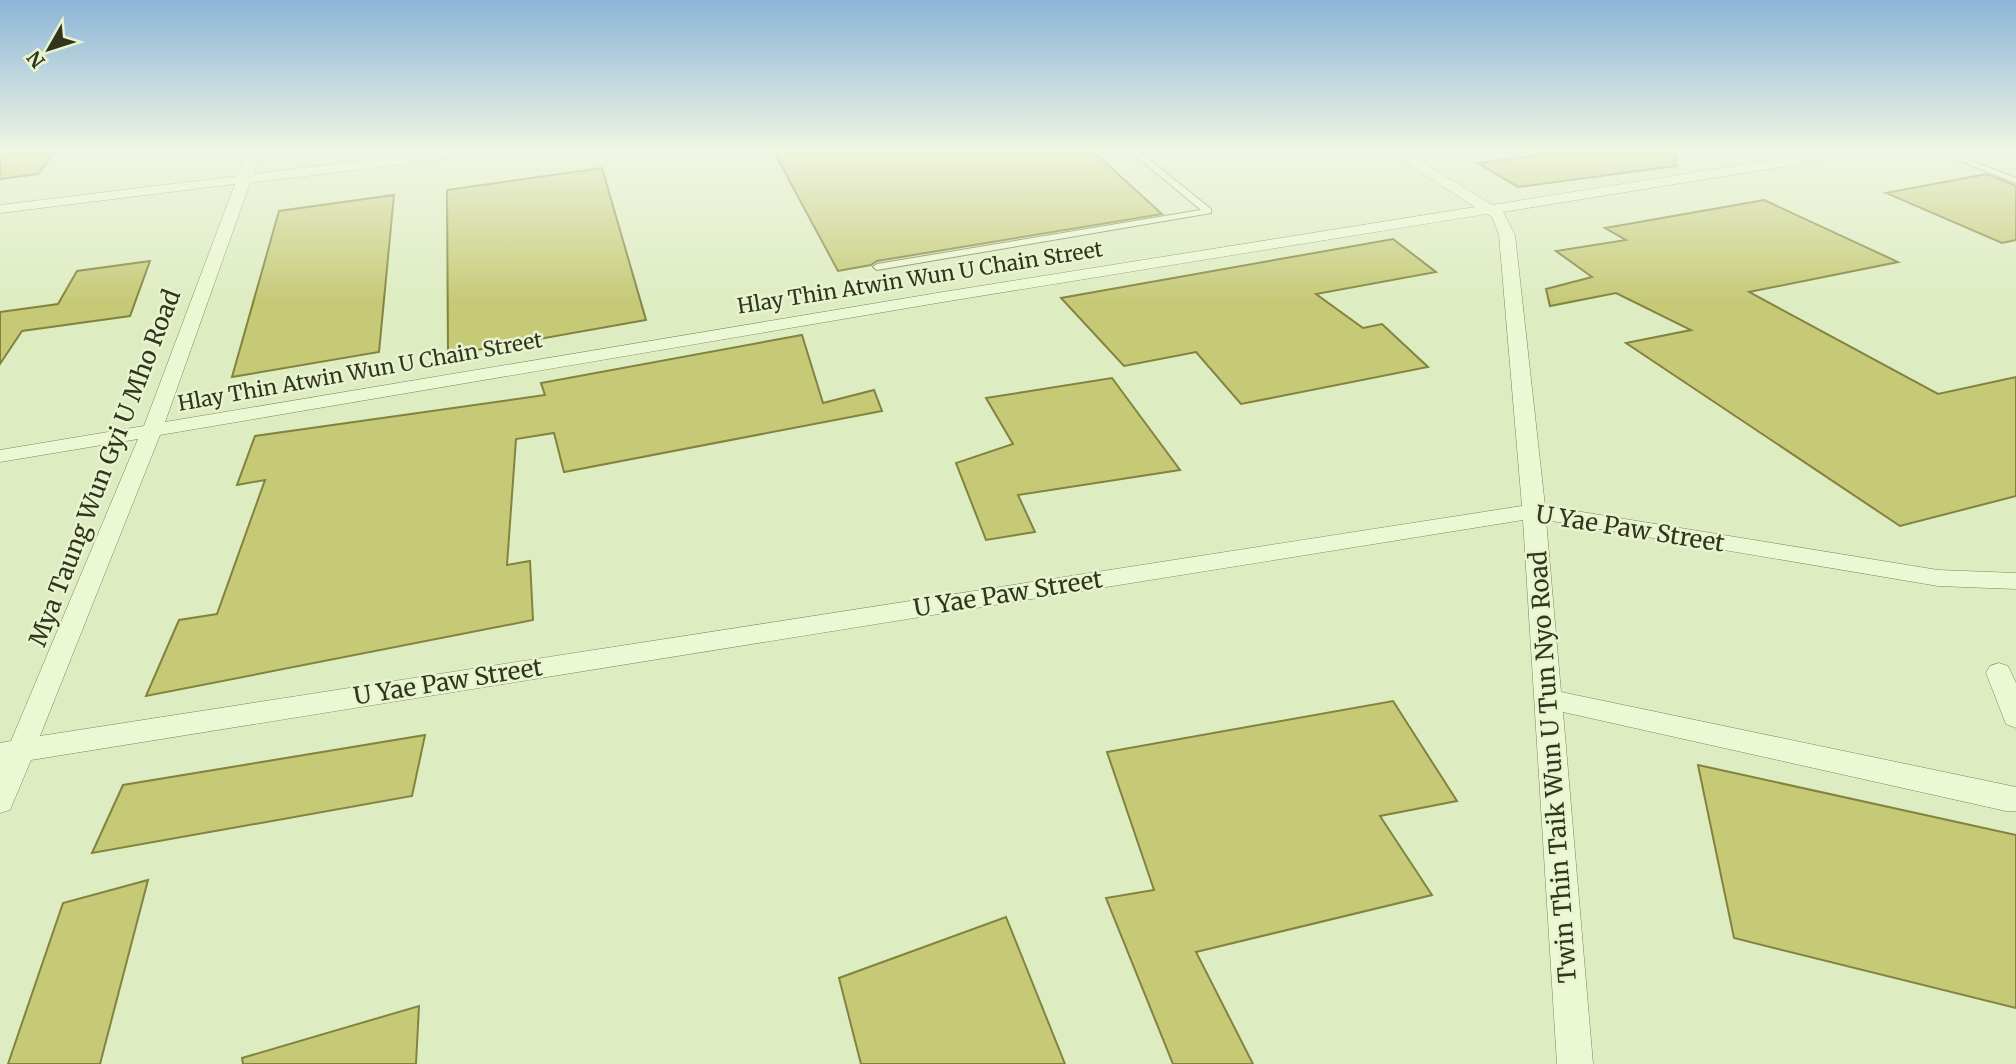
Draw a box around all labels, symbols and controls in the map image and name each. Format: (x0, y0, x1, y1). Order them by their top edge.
north arrow (14, 14, 84, 84)
text: N (22, 46, 50, 73)
street label: Hlay Thin Atwin Wun U Chain Street (735, 235, 1105, 320)
street label: Mya Taung Wun Gyi U Mho Road (22, 285, 187, 651)
street label: Hlay Thin Atwin Wun U Chain Street (175, 326, 544, 417)
street label: U Yae Paw Street (1533, 498, 1727, 559)
street label: Twin Thin Taik Wun U Tun Nyo Road (1522, 550, 1583, 984)
street label: U Yae Paw Street (911, 563, 1105, 624)
street label: U Yae Paw Street (351, 651, 545, 712)

